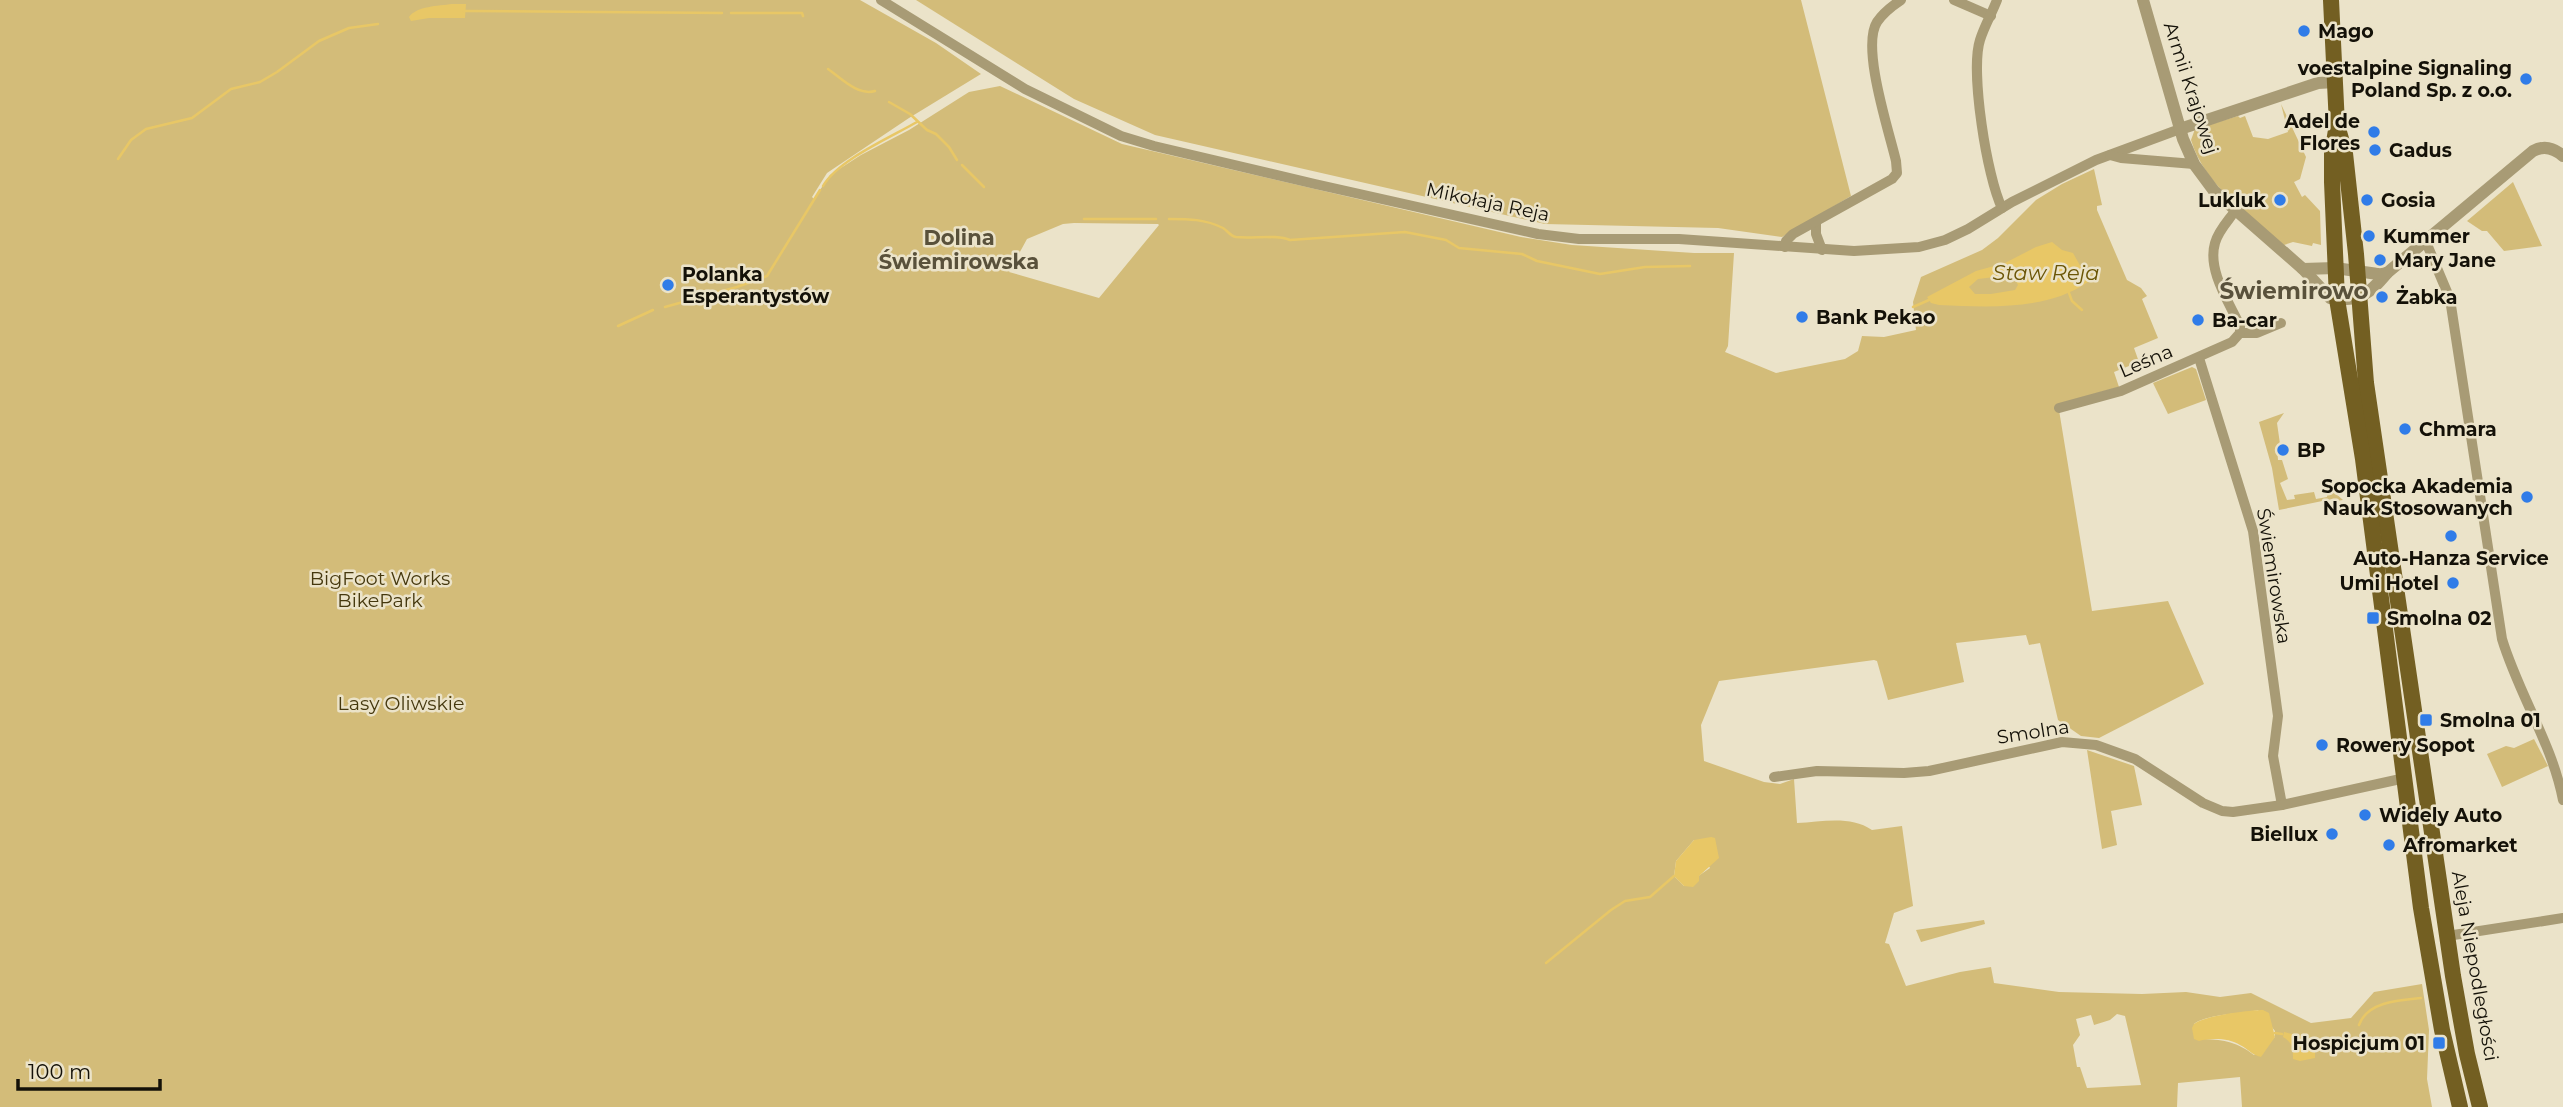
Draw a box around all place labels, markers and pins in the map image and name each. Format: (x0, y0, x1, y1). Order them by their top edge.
place label: Mago (2318, 20, 2374, 43)
marker: Mago (2296, 23, 2312, 39)
place label: voestalpine Signaling Poland Sp. z o.o. (2297, 57, 2512, 102)
marker: voestalpine Signaling Poland Sp. z o.o. (2518, 71, 2534, 87)
place label: Adel de Flores (2283, 110, 2360, 155)
marker: Adel de Flores (2366, 124, 2382, 140)
place label: Gadus (2389, 139, 2452, 162)
marker: Gadus (2367, 142, 2383, 158)
place label: Lukluk (2198, 189, 2267, 212)
place label: Gosia (2381, 189, 2436, 212)
marker: Lukluk (2272, 192, 2288, 208)
marker: Gosia (2359, 192, 2375, 208)
place label: Kummer (2383, 225, 2470, 248)
marker: Kummer (2361, 228, 2377, 244)
place label: Mary Jane (2394, 249, 2496, 272)
marker: Mary Jane (2372, 252, 2388, 268)
place label: Polanka Esperantystów (682, 263, 829, 308)
marker: Polanka Esperantystów (660, 277, 676, 293)
place label: Żabka (2396, 285, 2458, 309)
marker: Żabka (2374, 289, 2390, 305)
place label: Bank Pekao (1816, 306, 1935, 329)
marker: Bank Pekao (1794, 309, 1810, 325)
place label: Ba-car (2212, 309, 2277, 332)
marker: Ba-car (2190, 312, 2206, 328)
place label: Chmara (2419, 418, 2497, 441)
marker: Chmara (2397, 421, 2413, 437)
place label: BP (2297, 439, 2326, 462)
marker: BP (2275, 442, 2291, 458)
place label: Sopocka Akademia Nauk Stosowanych (2321, 475, 2513, 520)
marker: Sopocka Akademia Nauk Stosowanych (2519, 489, 2535, 505)
marker: Auto-Hanza Service (2443, 528, 2459, 544)
place label: Auto-Hanza Service (2352, 547, 2549, 570)
place label: Umi Hotel (2340, 572, 2439, 595)
marker: Umi Hotel (2445, 575, 2461, 591)
place label: Smolna 02 (2387, 607, 2492, 630)
marker: Smolna 02 (2365, 610, 2381, 626)
place label: Smolna 01 (2440, 709, 2541, 732)
marker: Smolna 01 (2418, 712, 2434, 728)
place label: Rowery Sopot (2336, 734, 2475, 757)
marker: Rowery Sopot (2314, 737, 2330, 753)
place label: Widely Auto (2379, 804, 2502, 827)
marker: Widely Auto (2357, 807, 2373, 823)
place label: Biellux (2250, 823, 2319, 846)
marker: Biellux (2324, 826, 2340, 842)
place label: Afromarket (2402, 834, 2517, 857)
marker: Afromarket (2381, 837, 2397, 853)
place label: Hospicjum 01 (2293, 1032, 2425, 1055)
marker: Hospicjum 01 (2431, 1035, 2447, 1051)

